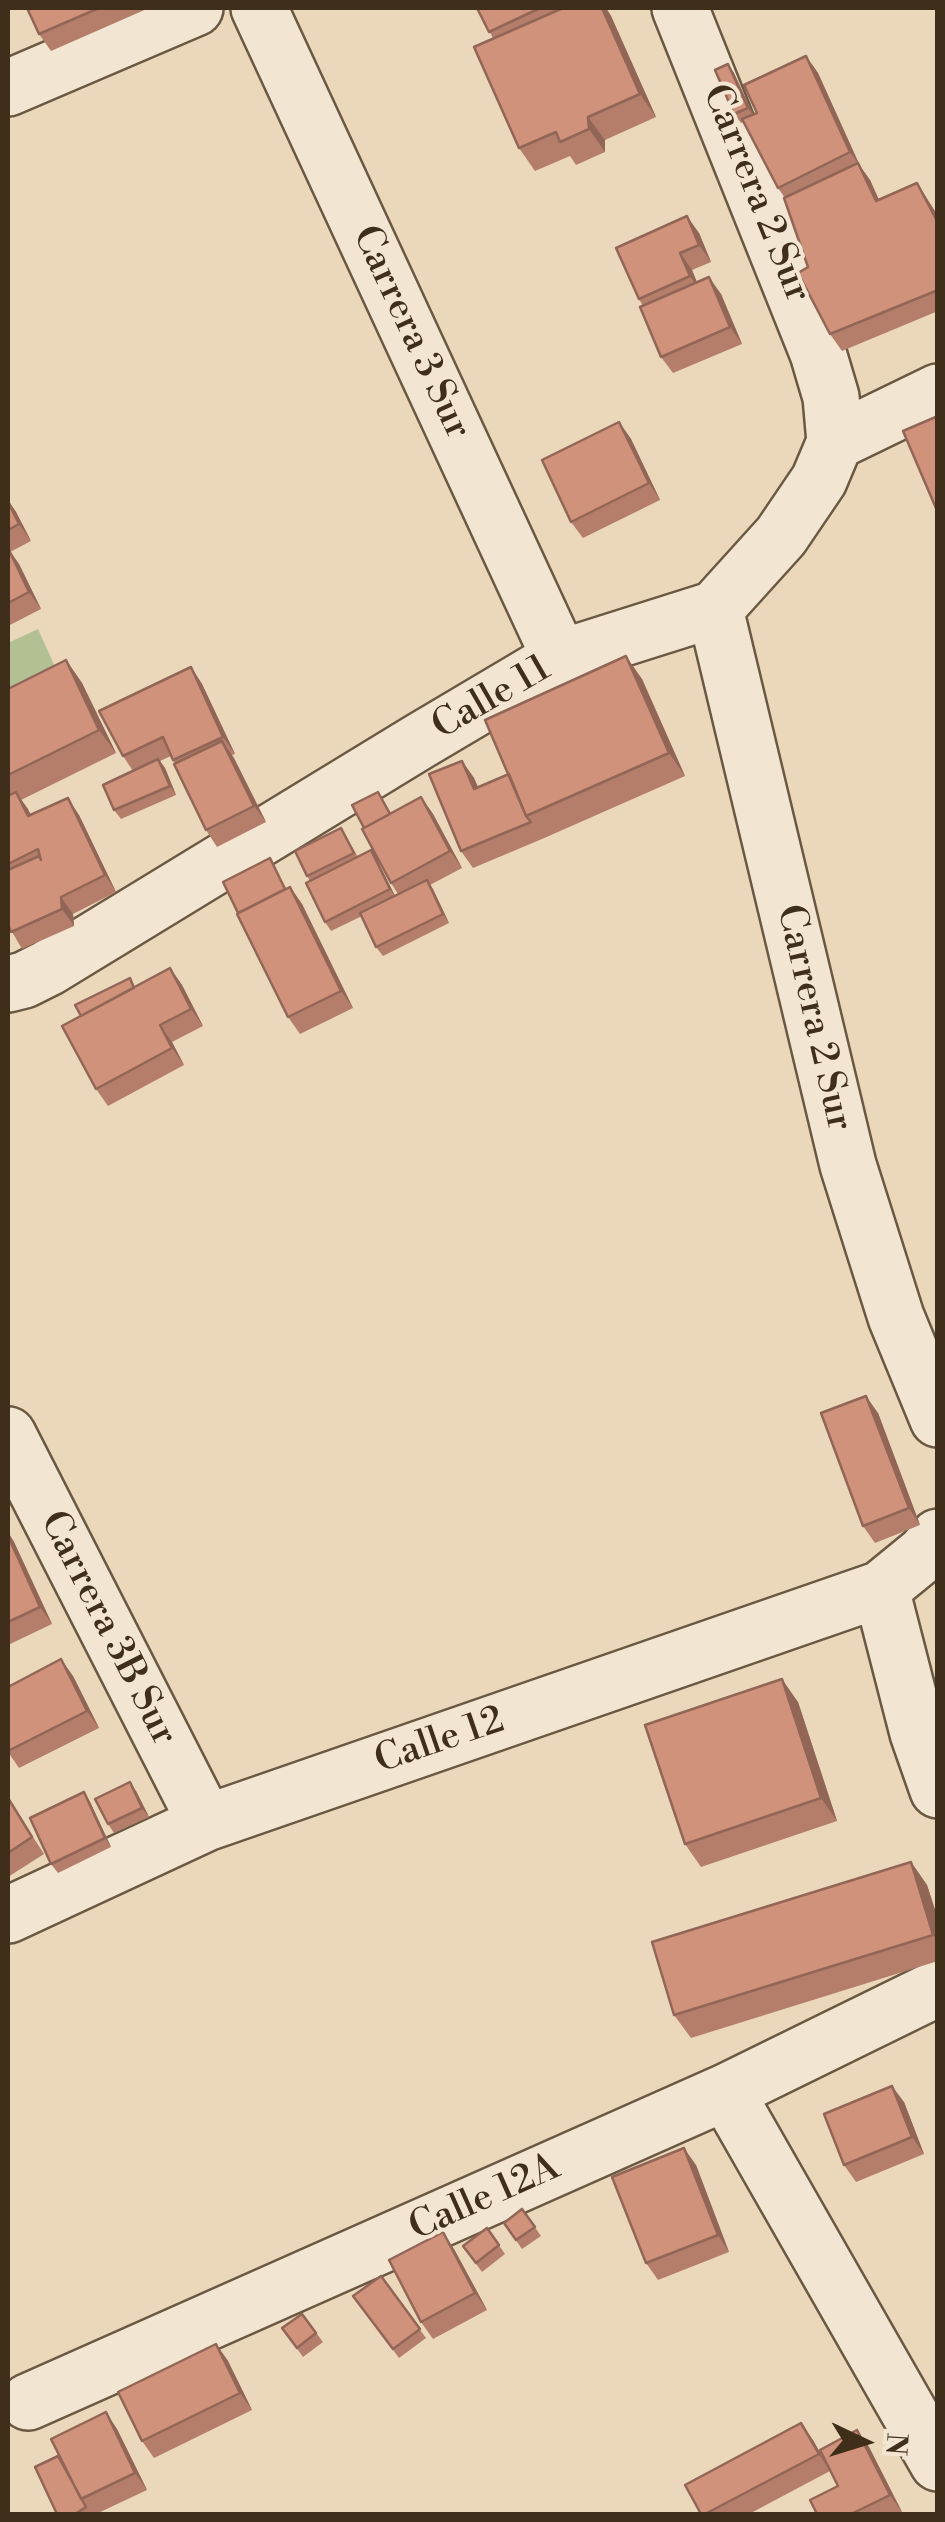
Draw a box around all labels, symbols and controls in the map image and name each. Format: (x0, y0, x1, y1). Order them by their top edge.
street label: Carrera 2 Sur (691, 79, 819, 309)
street label: Carrera 3 Sur (341, 219, 479, 447)
street label: Calle 11 (425, 647, 559, 751)
street label: Carrera 2 Sur (765, 901, 861, 1135)
street label: Carrera 3B Sur (28, 1504, 186, 1754)
street label: Calle 12 (369, 1699, 511, 1785)
street label: Calle 12A (403, 2146, 567, 2252)
north arrow (815, 2392, 915, 2492)
text: N (877, 2432, 914, 2456)

